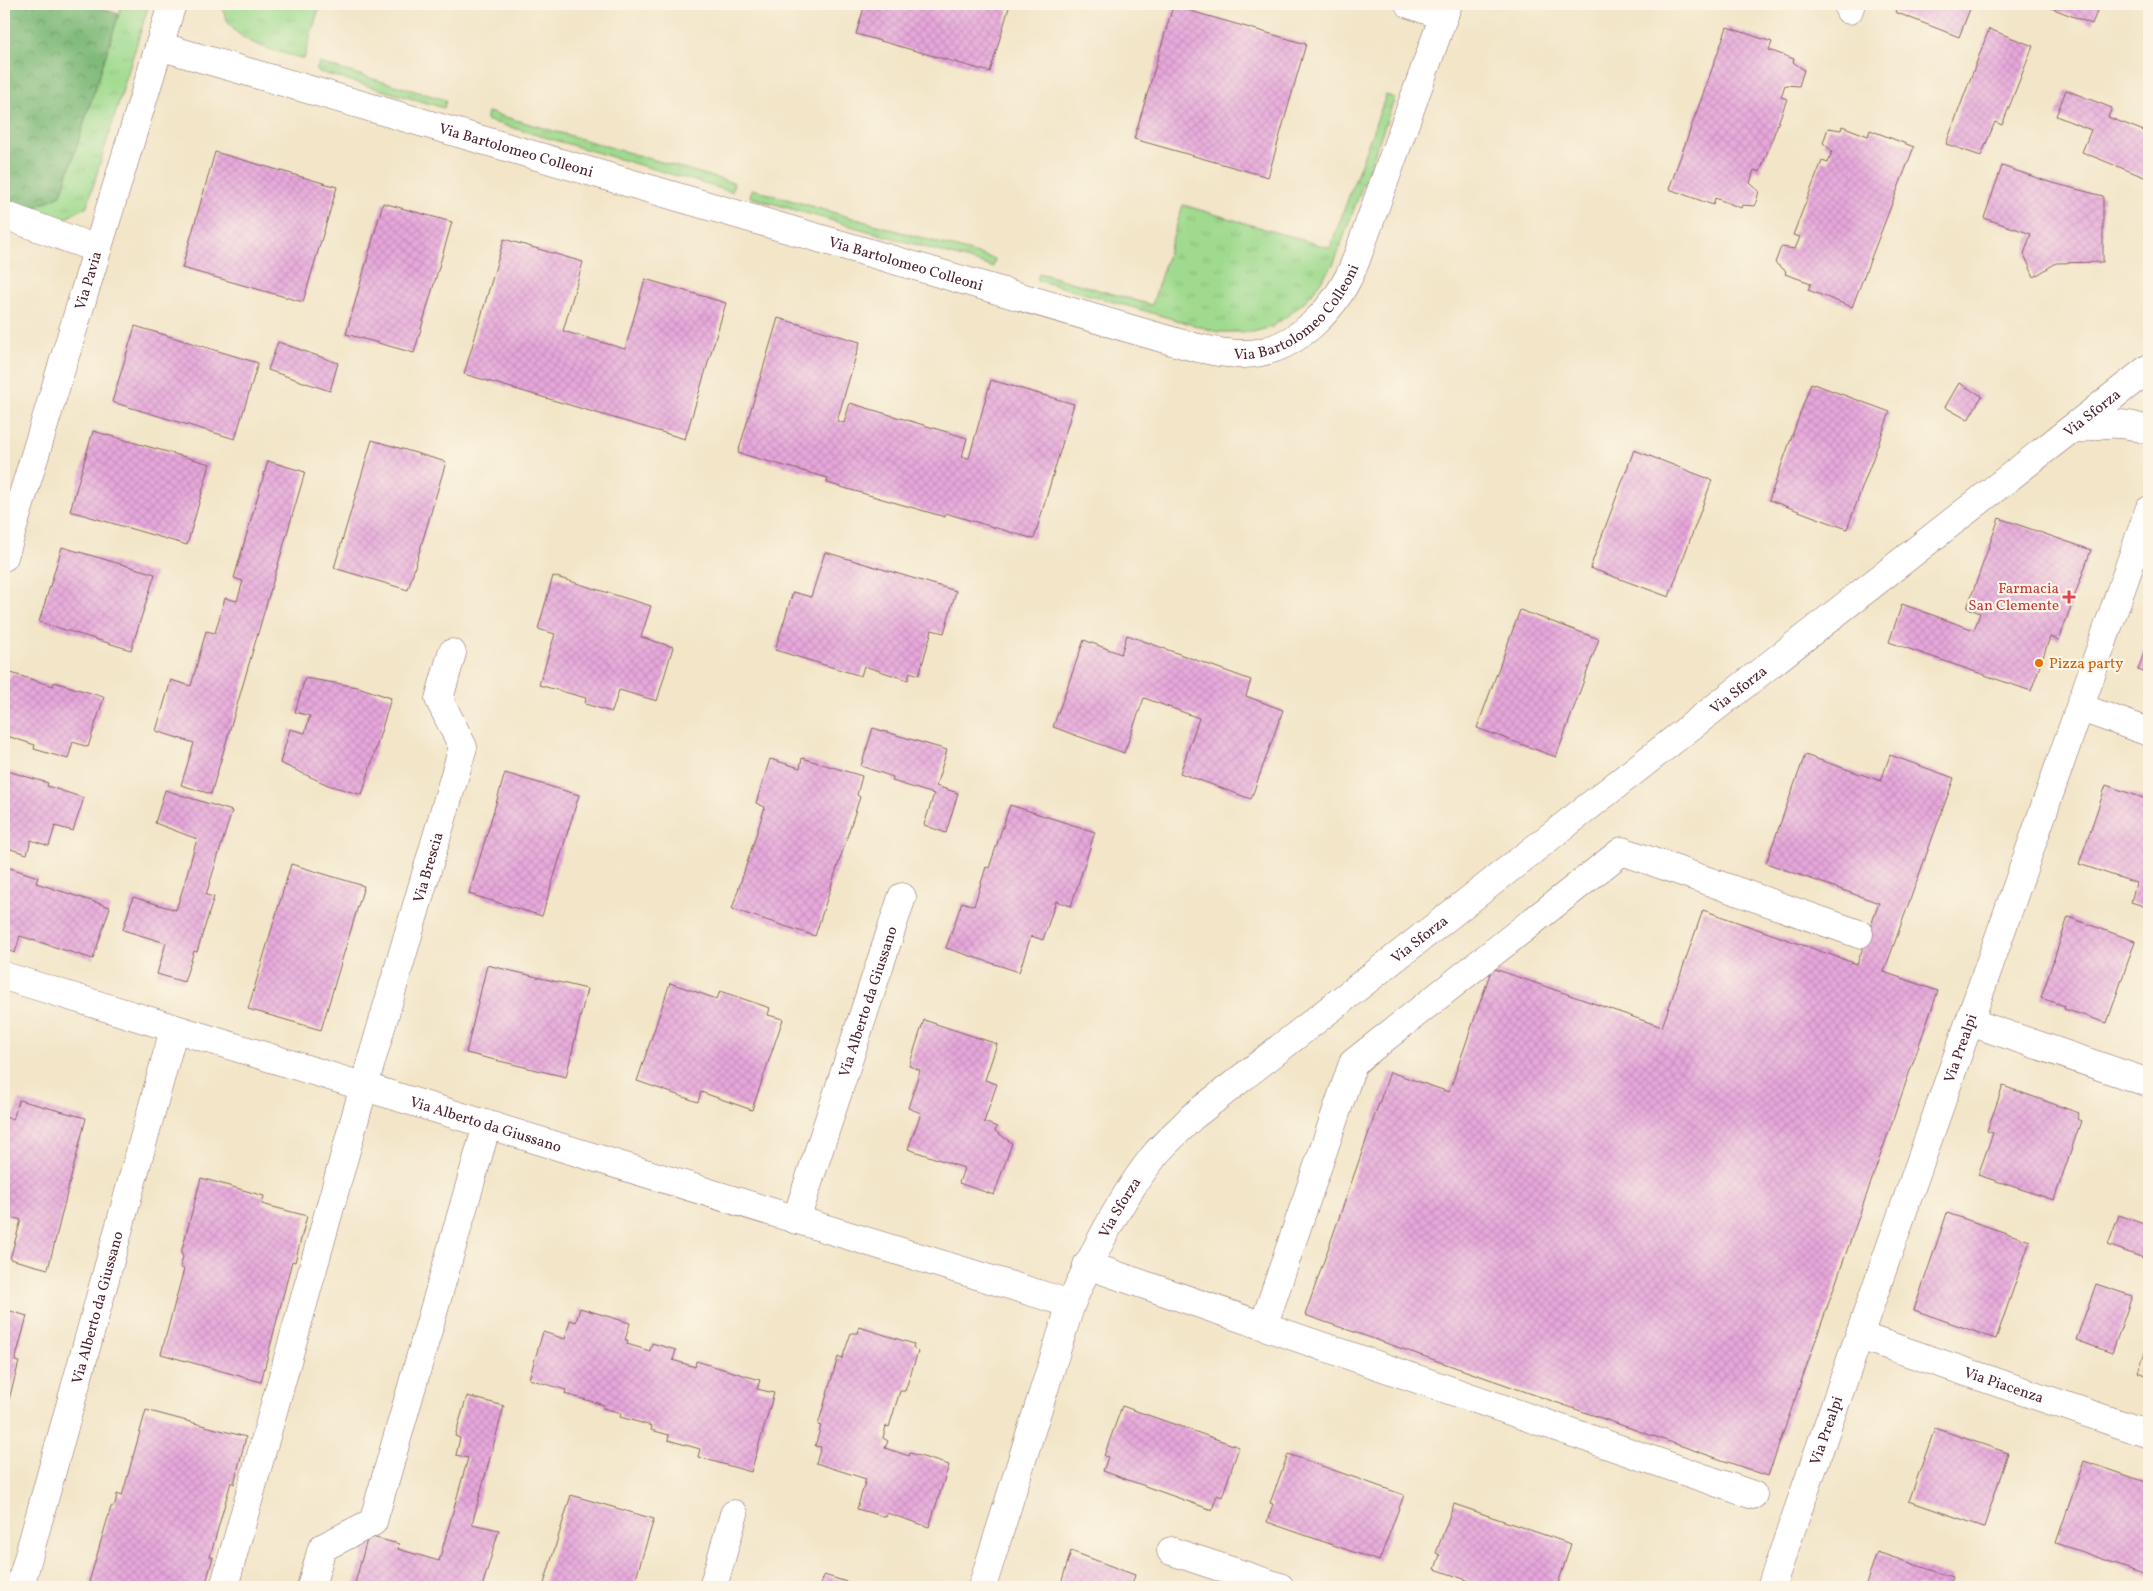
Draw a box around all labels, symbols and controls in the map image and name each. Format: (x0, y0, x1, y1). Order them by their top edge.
street label: Via Bartolomeo Colleoni (436, 119, 595, 184)
street label: Via Bartolomeo Colleoni (826, 233, 985, 297)
street label: Via Pavia (71, 249, 108, 313)
street label: Via Bartolomeo Colleoni (1233, 261, 1365, 366)
street label: Via Sforza (2060, 385, 2126, 443)
place label: Farmacia San Clemente (1968, 579, 2059, 617)
marker: Farmacia San Clemente (2063, 591, 2075, 603)
place label: Pizza party (2049, 654, 2123, 675)
marker: Pizza party (2033, 657, 2045, 669)
street label: Via Sforza (1706, 662, 1772, 720)
street label: Via Brescia (409, 830, 450, 905)
street label: Via Sforza (1387, 911, 1453, 969)
street label: Via Alberto da Giussano (835, 924, 904, 1080)
street label: Via Prealpi (1940, 1011, 1983, 1086)
street label: Via Alberto da Giussano (407, 1092, 564, 1159)
street label: Via Sforza (1095, 1174, 1147, 1242)
street label: Via Alberto da Giussano (68, 1229, 130, 1387)
street label: Via Piacenza (1961, 1363, 2046, 1410)
street label: Via Prealpi (1806, 1394, 1849, 1468)

